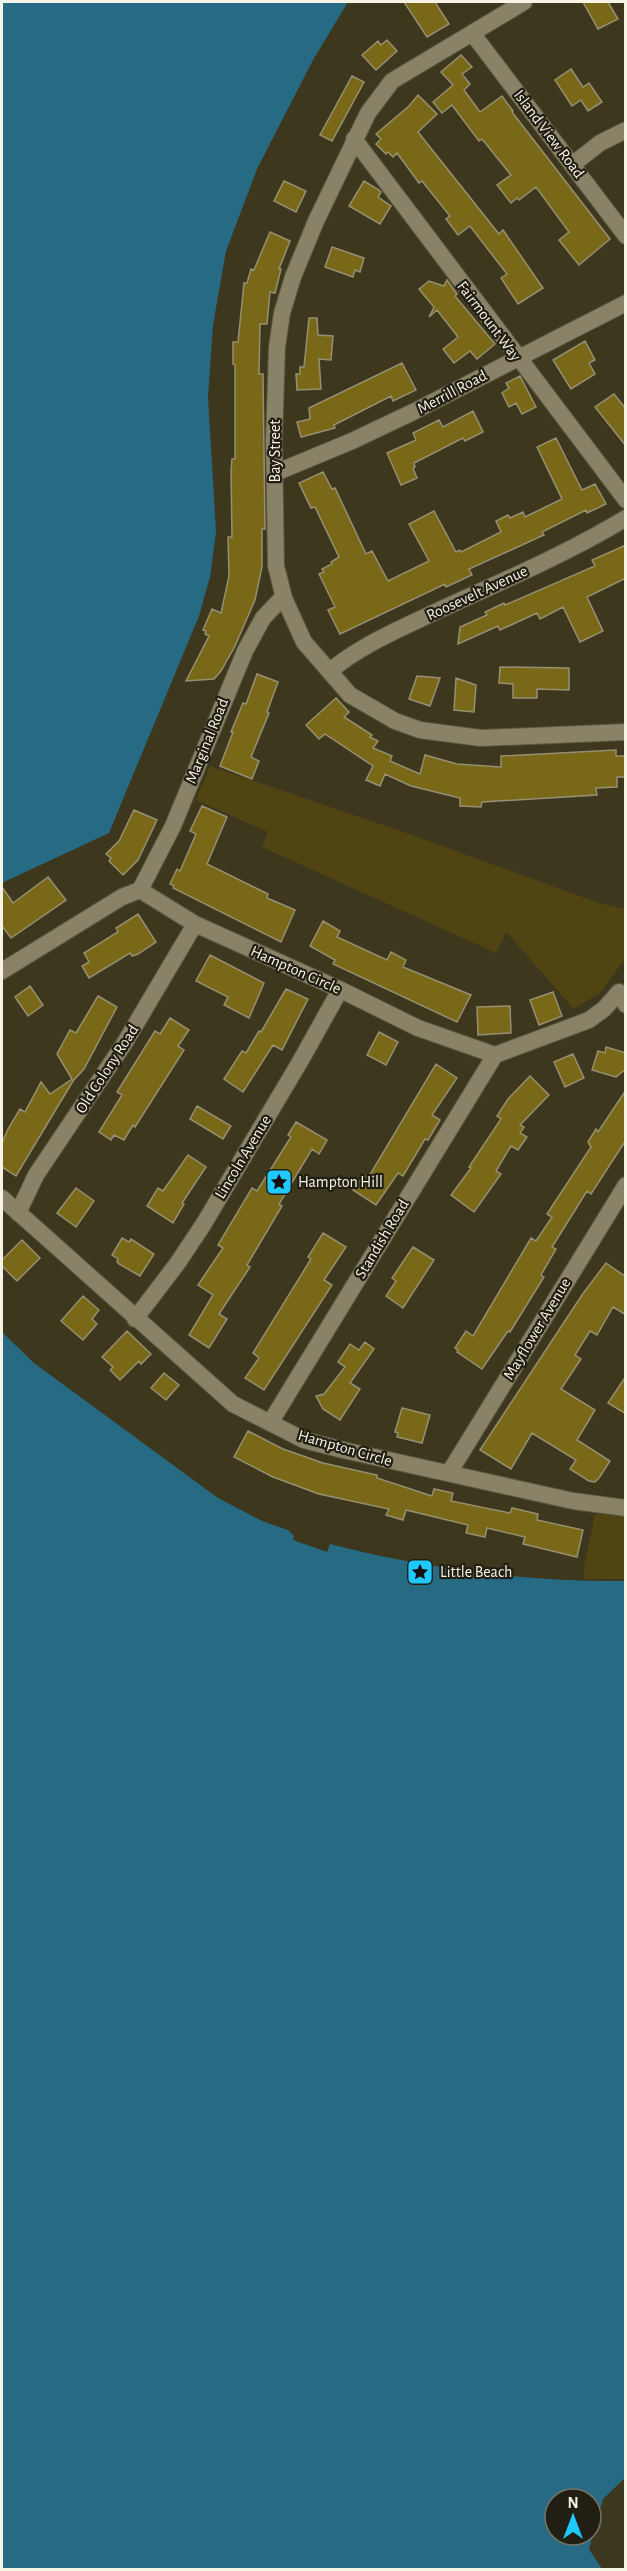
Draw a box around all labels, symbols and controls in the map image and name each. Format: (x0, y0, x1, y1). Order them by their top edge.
street label: Island View Road (511, 87, 587, 181)
street label: Fairmount Way (453, 278, 524, 364)
street label: Merrill Road (415, 367, 489, 417)
street label: Bay Street (267, 420, 284, 482)
street label: Roosevelt Avenue (424, 563, 530, 623)
street label: Marginal Road (183, 696, 231, 786)
street label: Hampton Circle (248, 943, 344, 997)
street label: Old Colony Road (73, 1022, 142, 1117)
street label: Lincoln Avenue (212, 1112, 274, 1202)
place icon: Hampton Hill (264, 1167, 294, 1197)
place label: Hampton Hill (298, 1174, 383, 1190)
street label: Standish Road (352, 1197, 412, 1281)
street label: Mayflower Avenue (500, 1275, 574, 1383)
street label: Hampton Circle (296, 1427, 394, 1469)
place icon: Little Beach (405, 1557, 435, 1587)
place label: Little Beach (440, 1564, 512, 1580)
north arrow (543, 2487, 603, 2547)
text: N (567, 2495, 579, 2511)

